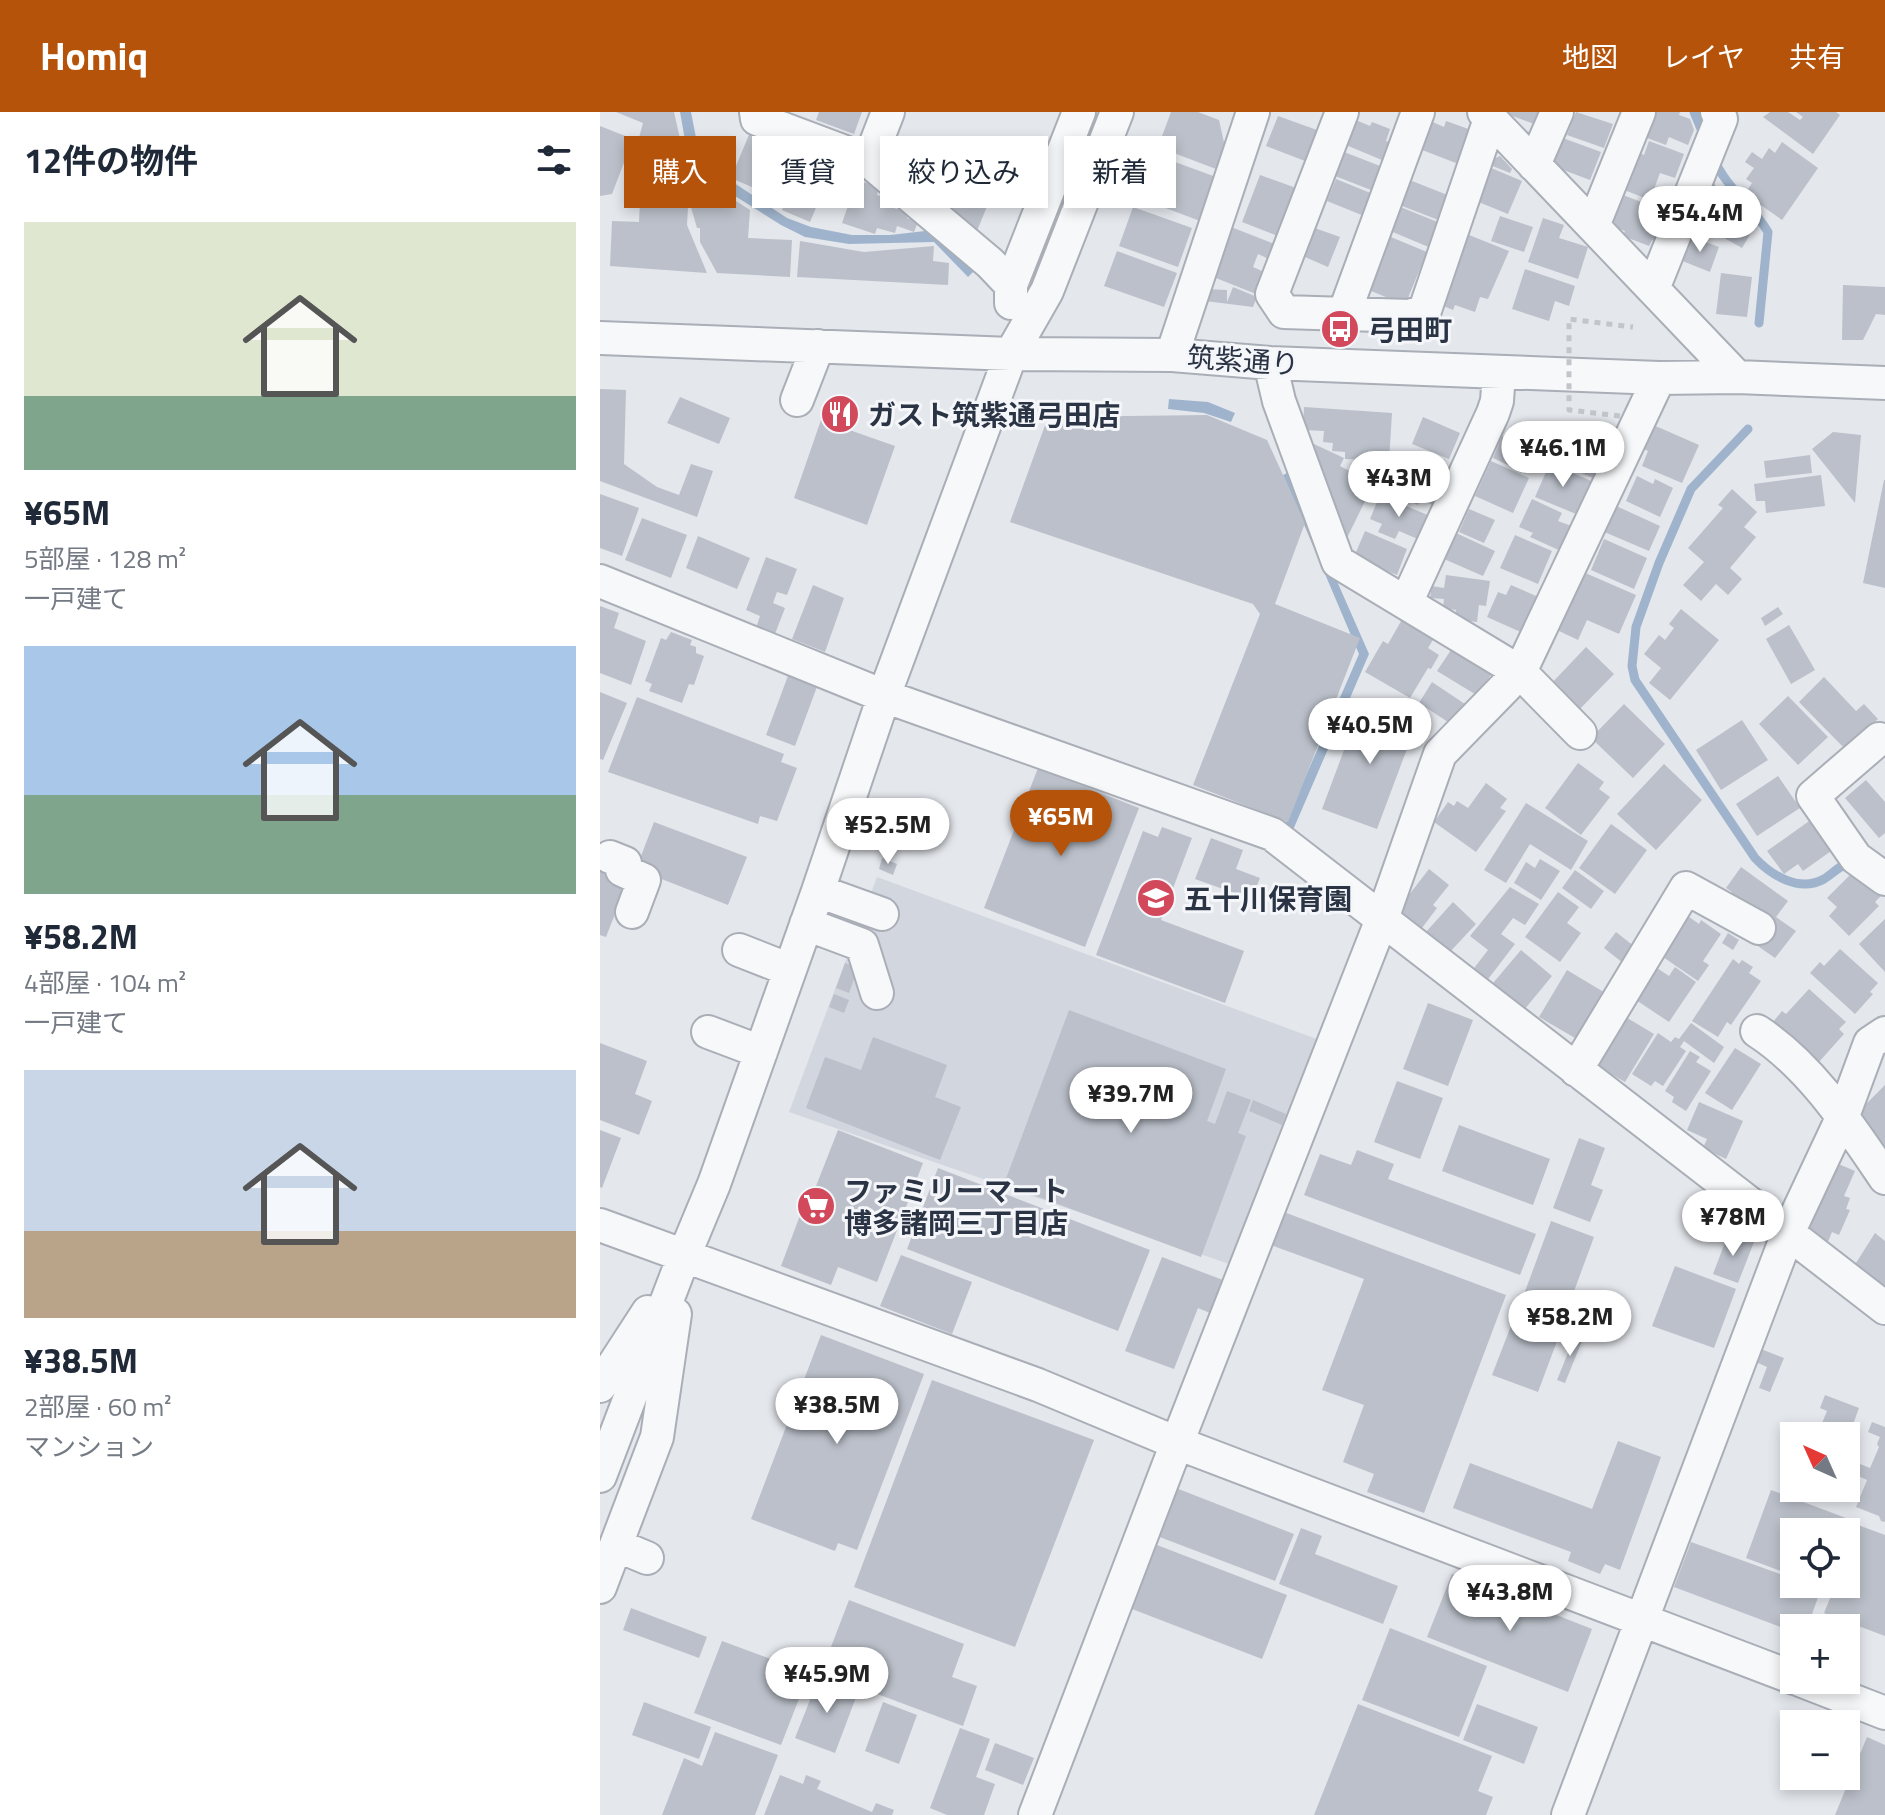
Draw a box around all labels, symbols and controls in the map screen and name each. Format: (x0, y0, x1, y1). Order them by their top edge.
text: Homiq (40, 27, 148, 85)
text: 地図 (1562, 35, 1618, 78)
text: レイヤ (1662, 35, 1745, 78)
text: 共有 (1789, 35, 1845, 78)
text: 12件の物件 (24, 134, 198, 186)
chip: 購入 (624, 136, 736, 208)
chip: 賃貸 (752, 136, 864, 208)
chip: 絞り込み (880, 136, 1048, 208)
chip: 新着 (1064, 136, 1176, 208)
icon: filters (532, 138, 576, 182)
pin: ¥54.4M (1635, 186, 1765, 254)
text: ¥54.4M (1656, 192, 1744, 231)
icon: home (228, 274, 372, 418)
bus stop icon: 弓田町 (1319, 308, 1361, 350)
place label: 弓田町 (1368, 308, 1452, 351)
street label: 筑紫通り (1186, 335, 1300, 385)
restaurant icon: ガスト筑紫通弓田店 (819, 393, 861, 435)
place label: ガスト筑紫通弓田店 (868, 393, 1120, 436)
pin: ¥46.1M (1498, 421, 1628, 489)
text: ¥46.1M (1519, 427, 1607, 466)
pin: ¥43M (1352, 451, 1446, 519)
text: ¥43M (1366, 457, 1432, 496)
text: ¥65M (24, 486, 110, 538)
text: 5部屋 · 128 m² (24, 539, 186, 578)
text: 一戸建て (24, 579, 128, 618)
icon: home (228, 698, 372, 842)
pin: ¥40.5M (1305, 698, 1435, 766)
text: ¥40.5M (1326, 704, 1414, 743)
pin: ¥65M (1014, 790, 1108, 858)
text: ¥65M (1028, 796, 1094, 835)
pin: ¥52.5M (823, 798, 953, 866)
text: ¥52.5M (844, 804, 932, 843)
school or university icon: 五十川保育園 (1135, 877, 1177, 919)
place label: 五十川保育園 (1184, 877, 1352, 920)
text: ¥58.2M (24, 910, 138, 962)
text: 4部屋 · 104 m² (24, 963, 186, 1002)
text: 一戸建て (24, 1003, 128, 1042)
pin: ¥39.7M (1066, 1067, 1196, 1135)
text: ¥39.7M (1087, 1073, 1175, 1112)
icon: home (228, 1122, 372, 1266)
place label: ファミリーマート 博多諸岡三丁目店 (844, 1169, 1068, 1244)
supermarket icon: ファミリーマート 博多諸岡三丁目店 (795, 1185, 837, 1227)
pin: ¥78M (1686, 1190, 1780, 1258)
text: ¥78M (1700, 1196, 1766, 1235)
pin: ¥58.2M (1505, 1290, 1635, 1358)
text: ¥58.2M (1526, 1296, 1614, 1335)
text: ¥38.5M (24, 1334, 138, 1386)
pin: ¥38.5M (772, 1378, 902, 1446)
text: ¥38.5M (793, 1384, 881, 1423)
text: 2部屋 · 60 m² (24, 1387, 172, 1426)
north arrow (1780, 1422, 1860, 1502)
map controls (1780, 1422, 1860, 1790)
text: マンション (24, 1427, 154, 1466)
button: locate (1780, 1518, 1860, 1598)
pin: ¥43.8M (1445, 1565, 1575, 1633)
text: ¥43.8M (1466, 1571, 1554, 1610)
button: + (1780, 1614, 1860, 1694)
pin: ¥45.9M (762, 1647, 892, 1715)
text: ¥45.9M (783, 1653, 871, 1692)
button: − (1780, 1710, 1860, 1790)

